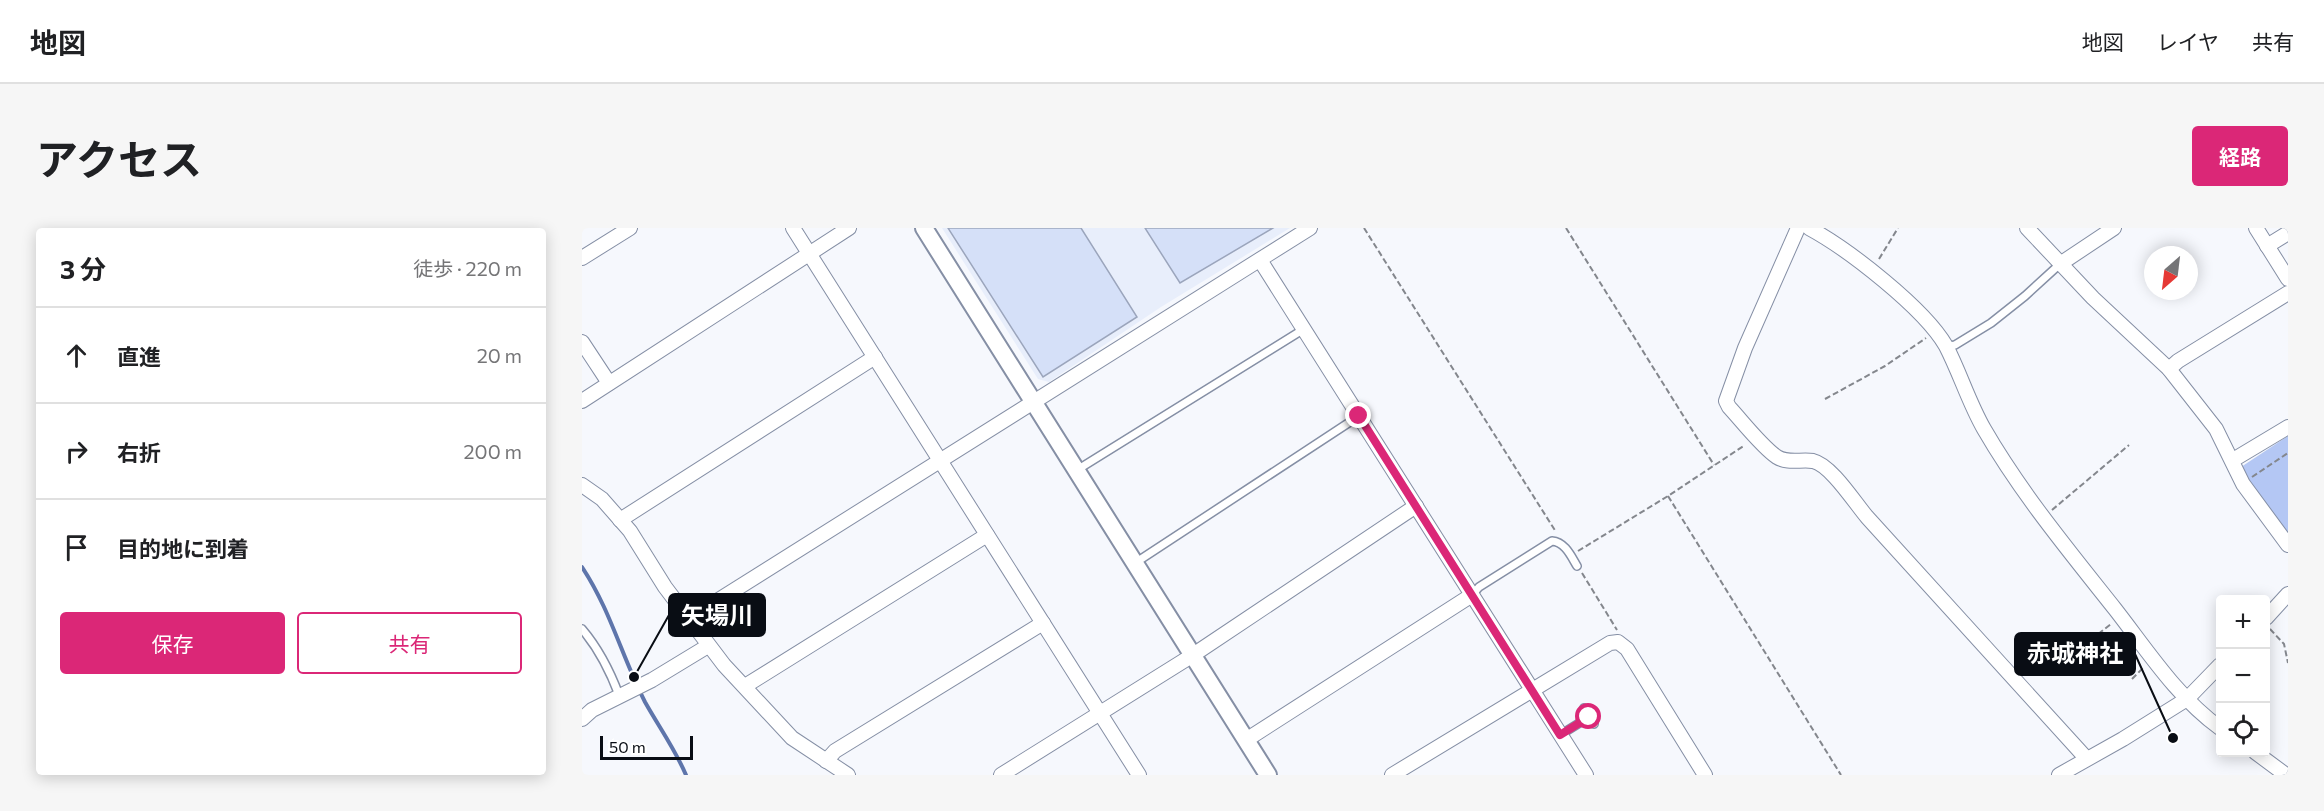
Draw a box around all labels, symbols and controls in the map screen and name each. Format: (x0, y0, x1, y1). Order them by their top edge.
text: 地図 (30, 25, 86, 59)
text: 地図 (2082, 29, 2124, 54)
text: レイヤ (2157, 29, 2219, 54)
text: 共有 (2252, 29, 2294, 54)
button: 経路 (2192, 126, 2288, 186)
text: アクセス (36, 132, 202, 184)
north arrow (2144, 246, 2198, 300)
text: 3 分 (60, 253, 106, 284)
text: 徒歩 · 220 m (413, 256, 522, 280)
icon: ahead (60, 339, 93, 372)
text: 直進 (117, 343, 161, 370)
text: 20 m (477, 343, 522, 367)
route end (1345, 402, 1371, 428)
icon: right (60, 435, 93, 468)
text: 右折 (117, 439, 161, 466)
text: 200 m (464, 439, 522, 463)
icon: arrive (60, 531, 93, 564)
text: 目的地に到着 (117, 535, 249, 562)
callout: 矢場川 (669, 594, 765, 636)
map controls (2216, 595, 2270, 757)
button: + (2216, 595, 2270, 649)
text: 矢場川 (681, 600, 753, 629)
button: 保存 (60, 612, 285, 674)
button: 共有 (297, 612, 522, 674)
callout: 赤城神社 (2015, 633, 2135, 675)
text: 赤城神社 (2027, 638, 2123, 667)
button: − (2216, 649, 2270, 703)
route start (1575, 703, 1601, 729)
button: locate (2216, 703, 2270, 757)
scale bar (600, 733, 693, 760)
text: 50 m (609, 737, 646, 756)

